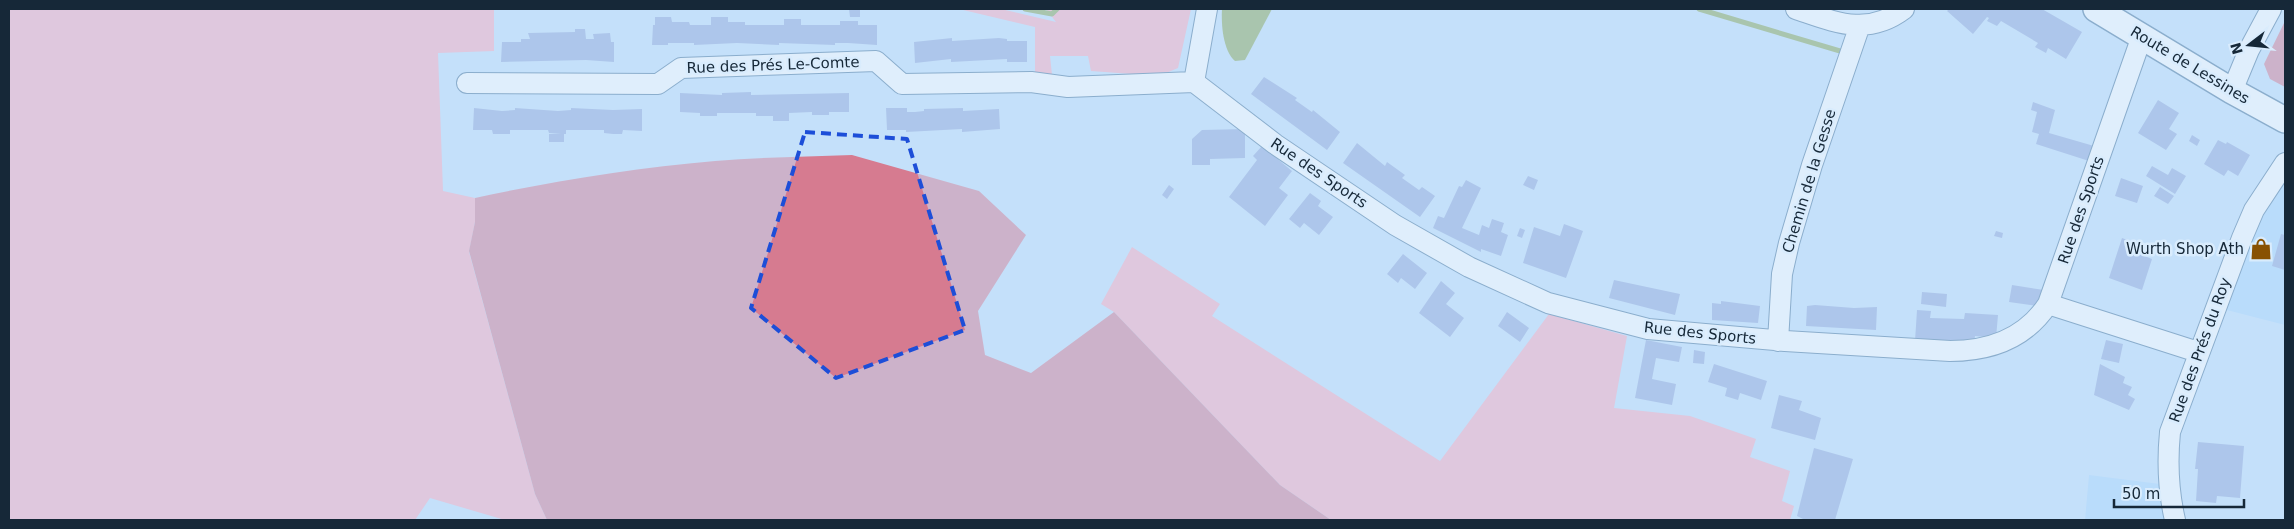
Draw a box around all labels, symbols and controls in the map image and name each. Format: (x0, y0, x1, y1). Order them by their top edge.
north arrow (2224, 20, 2274, 70)
street label: Route de Lessines (2127, 22, 2253, 108)
text: N (2227, 41, 2246, 56)
street label: Rue des Prés Le-Comte (686, 53, 860, 77)
street label: Chemin de la Gesse (1779, 107, 1839, 255)
street label: Rue des Sports (1267, 134, 1371, 212)
street label: Rue des Sports (2054, 154, 2108, 266)
shop icon: Wurth Shop Ath (2248, 236, 2274, 262)
place label: Wurth Shop Ath (2126, 240, 2244, 258)
street label: Rue des Prés du Roy (2165, 275, 2235, 425)
street label: Rue des Sports (1643, 318, 1757, 348)
scale bar (2114, 476, 2244, 508)
text: 50 m (2122, 485, 2160, 503)

